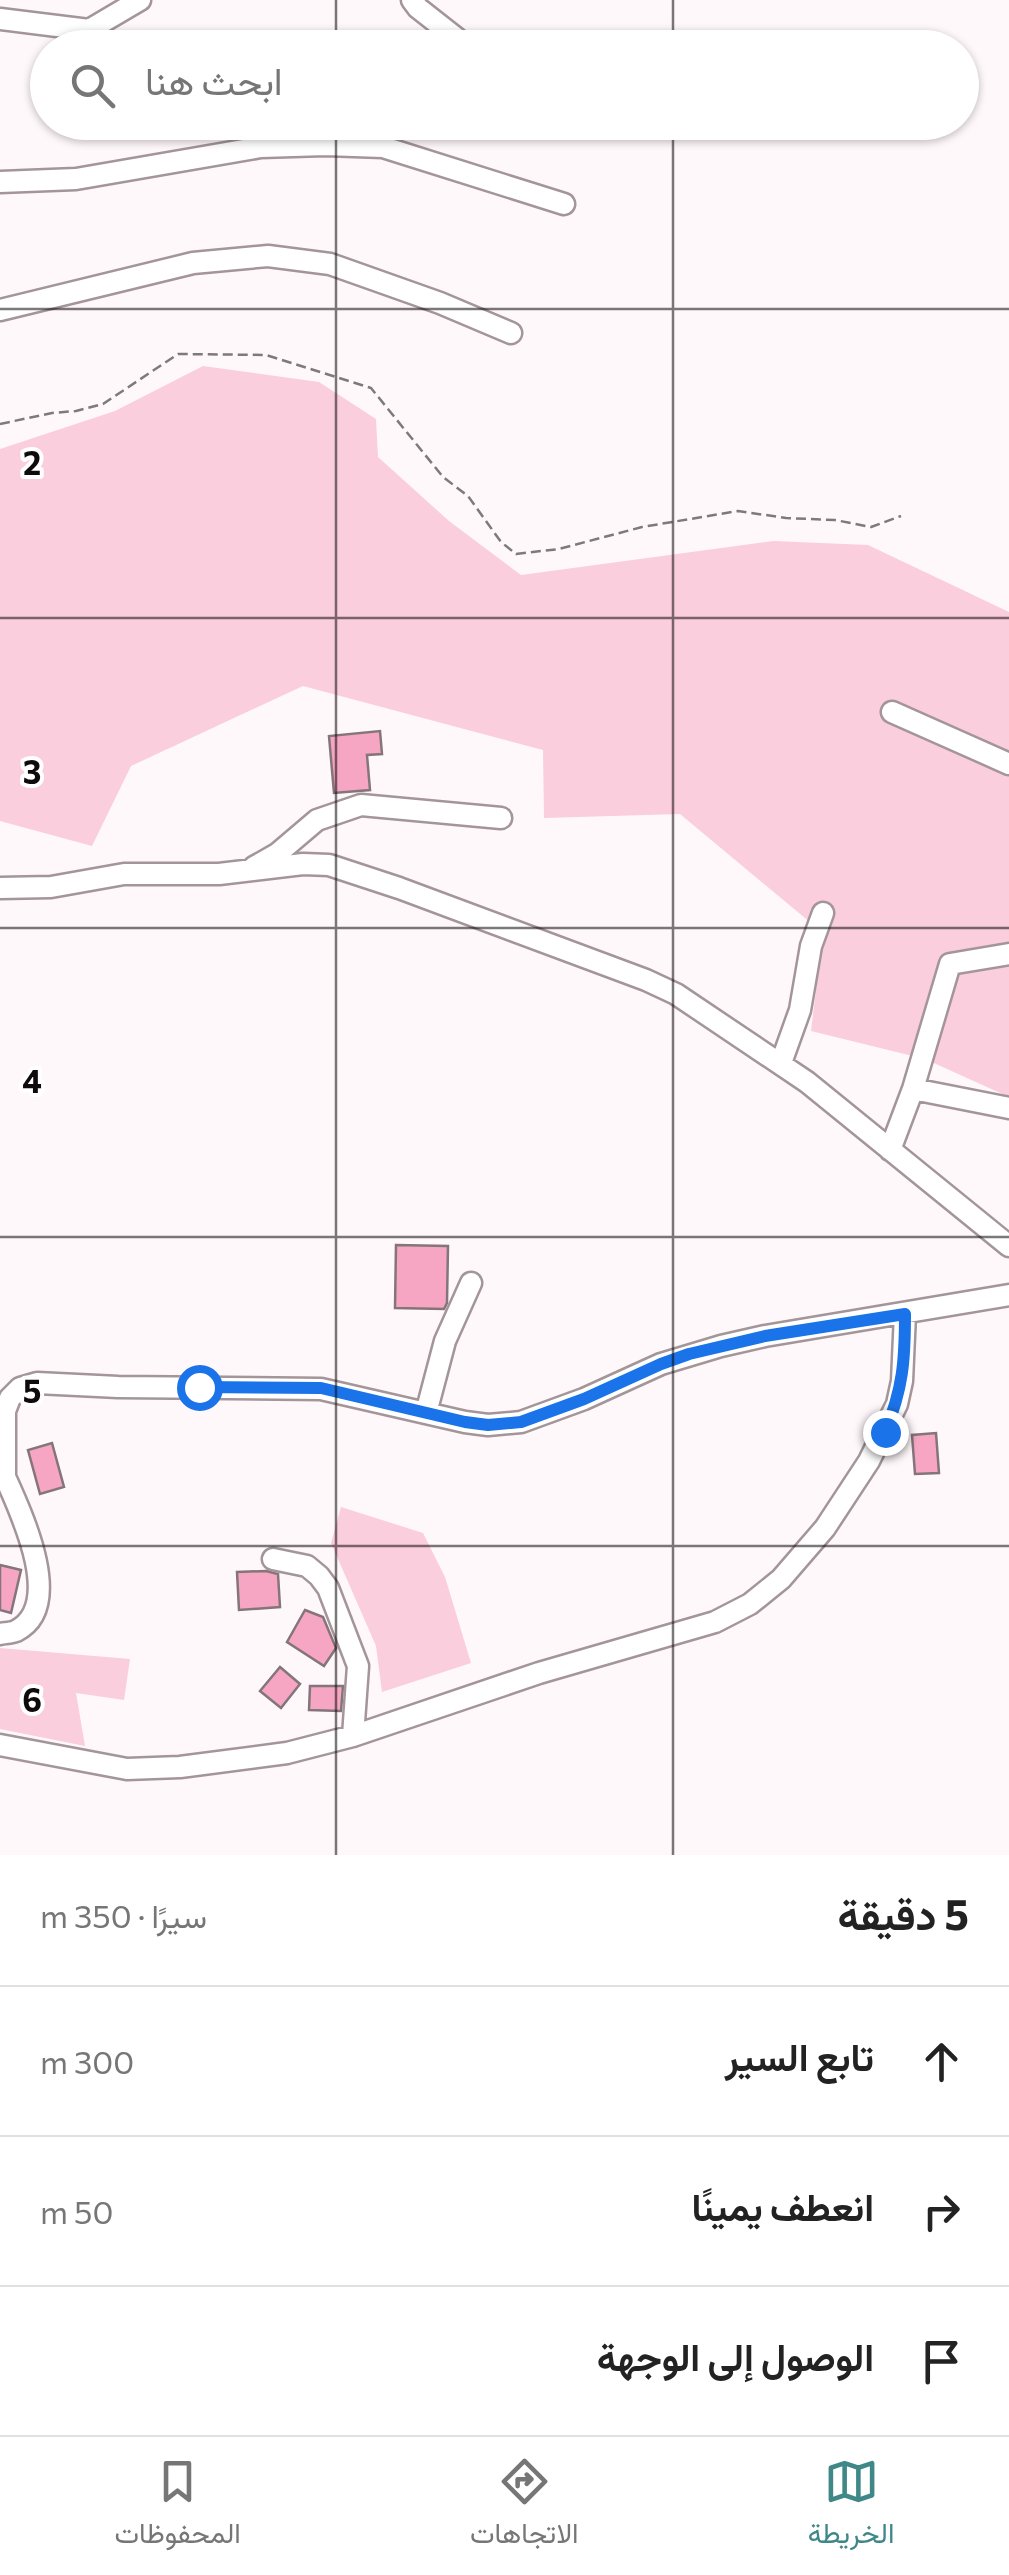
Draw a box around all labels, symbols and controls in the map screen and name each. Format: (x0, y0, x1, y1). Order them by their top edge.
search box (30, 30, 979, 140)
text: ابحث هنا (145, 56, 283, 103)
icon: search (65, 58, 120, 113)
text: 2 (23, 442, 41, 482)
text: 3 (23, 751, 41, 791)
text: 4 (22, 1060, 42, 1100)
route start (177, 1365, 223, 1411)
text: 5 (23, 1370, 41, 1410)
route end (863, 1410, 909, 1456)
text: 6 (22, 1679, 42, 1719)
text: 5 دقيقة (837, 1887, 969, 1939)
text: سيرًا · 350 m (40, 1895, 207, 1935)
text: تابع السير (725, 2032, 874, 2079)
icon: ahead (914, 2034, 969, 2089)
text: 300 m (40, 2041, 134, 2081)
text: انعطف يمينًا (692, 2182, 874, 2229)
icon: right (914, 2184, 969, 2239)
text: 50 m (40, 2191, 113, 2231)
text: الوصول إلى الوجهة (597, 2332, 874, 2379)
icon: arrive (914, 2334, 969, 2389)
tab: المحفوظات (115, 2454, 241, 2558)
tab: الاتجاهات (470, 2454, 579, 2558)
tab: الخريطة (808, 2454, 894, 2558)

